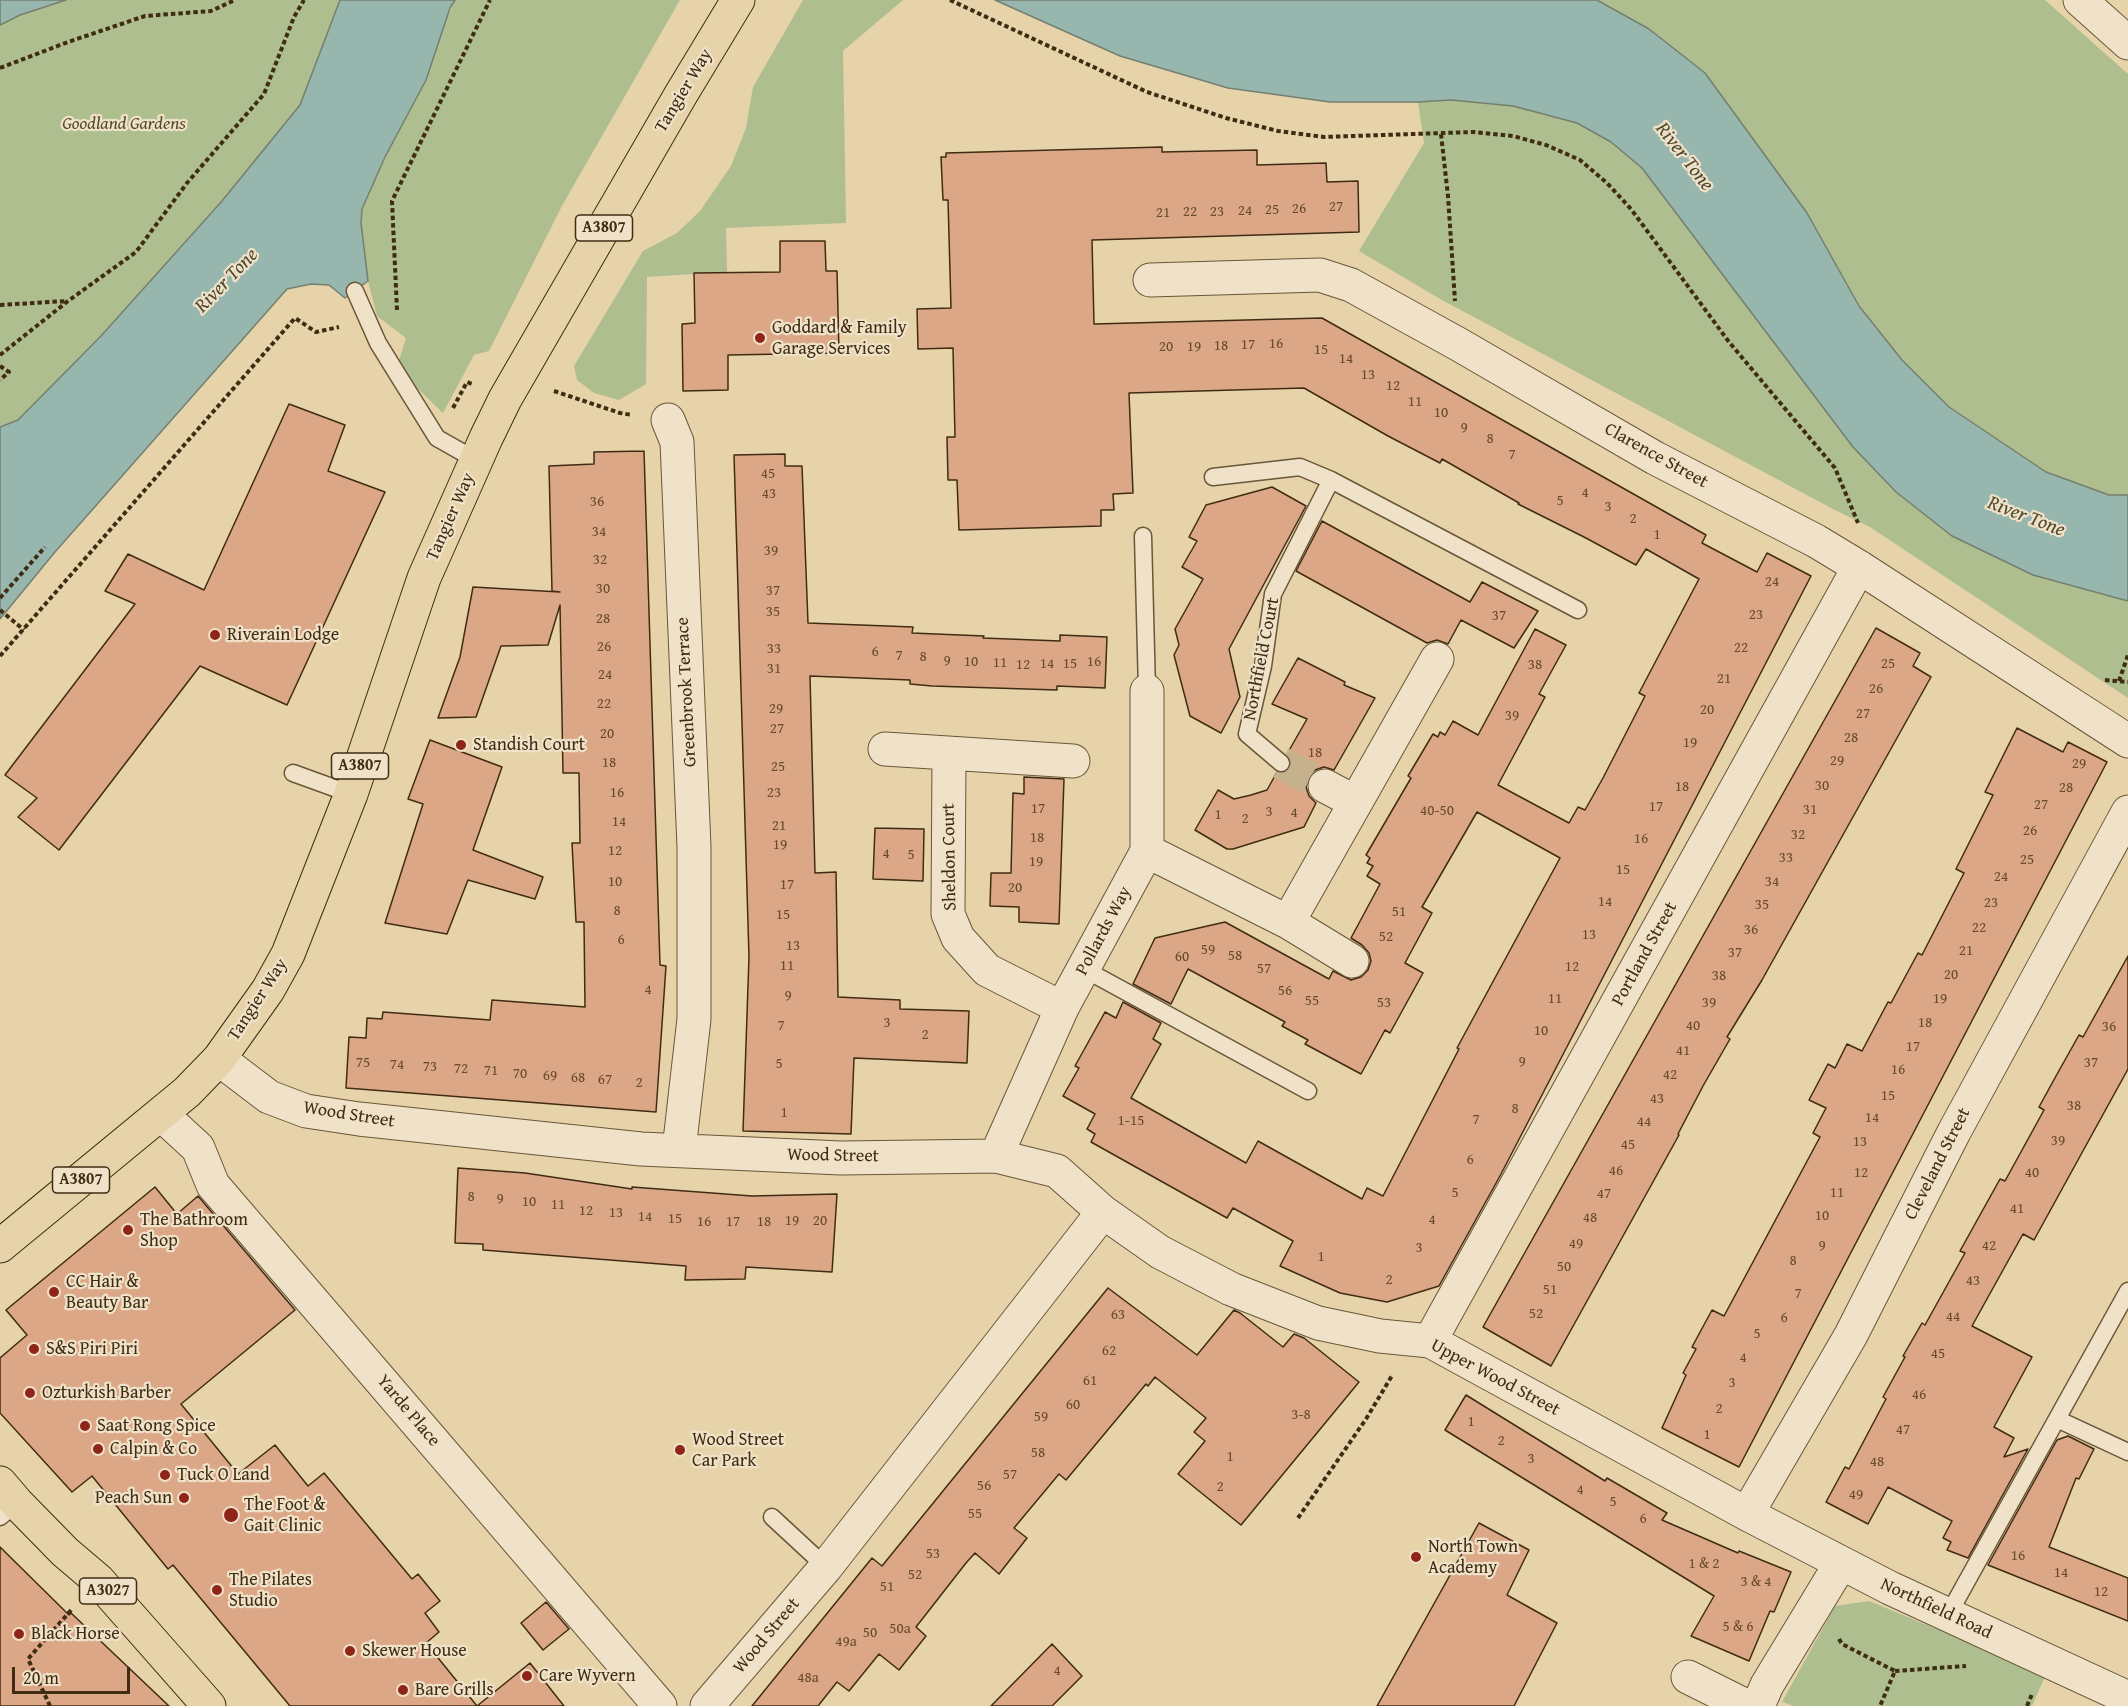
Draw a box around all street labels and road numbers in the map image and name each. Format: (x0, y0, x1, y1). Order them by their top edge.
street label: Tangier Way (651, 45, 717, 137)
road number: A3807 (576, 215, 632, 241)
street label: Clarence Street (1600, 419, 1712, 493)
street label: Tangier Way (422, 470, 480, 564)
street label: Northfield Court (1239, 595, 1285, 723)
street label: Greenbrook Terrace (672, 616, 702, 768)
road number: A3807 (332, 753, 388, 779)
street label: Sheldon Court (938, 803, 962, 911)
street label: Pollards Way (1072, 883, 1136, 979)
street label: Portland Street (1608, 898, 1682, 1010)
street label: Tangier Way (223, 955, 293, 1045)
street label: Wood Street (302, 1097, 396, 1133)
street label: Cleveland Street (1900, 1104, 1976, 1224)
street label: Wood Street (787, 1144, 879, 1168)
road number: A3807 (52, 1167, 110, 1193)
street label: Upper Wood Street (1427, 1335, 1563, 1421)
street label: Yarde Place (372, 1371, 444, 1451)
street label: Northfield Road (1877, 1574, 1995, 1644)
road number: A3027 (80, 1578, 136, 1604)
street label: Wood Street (729, 1594, 805, 1678)

